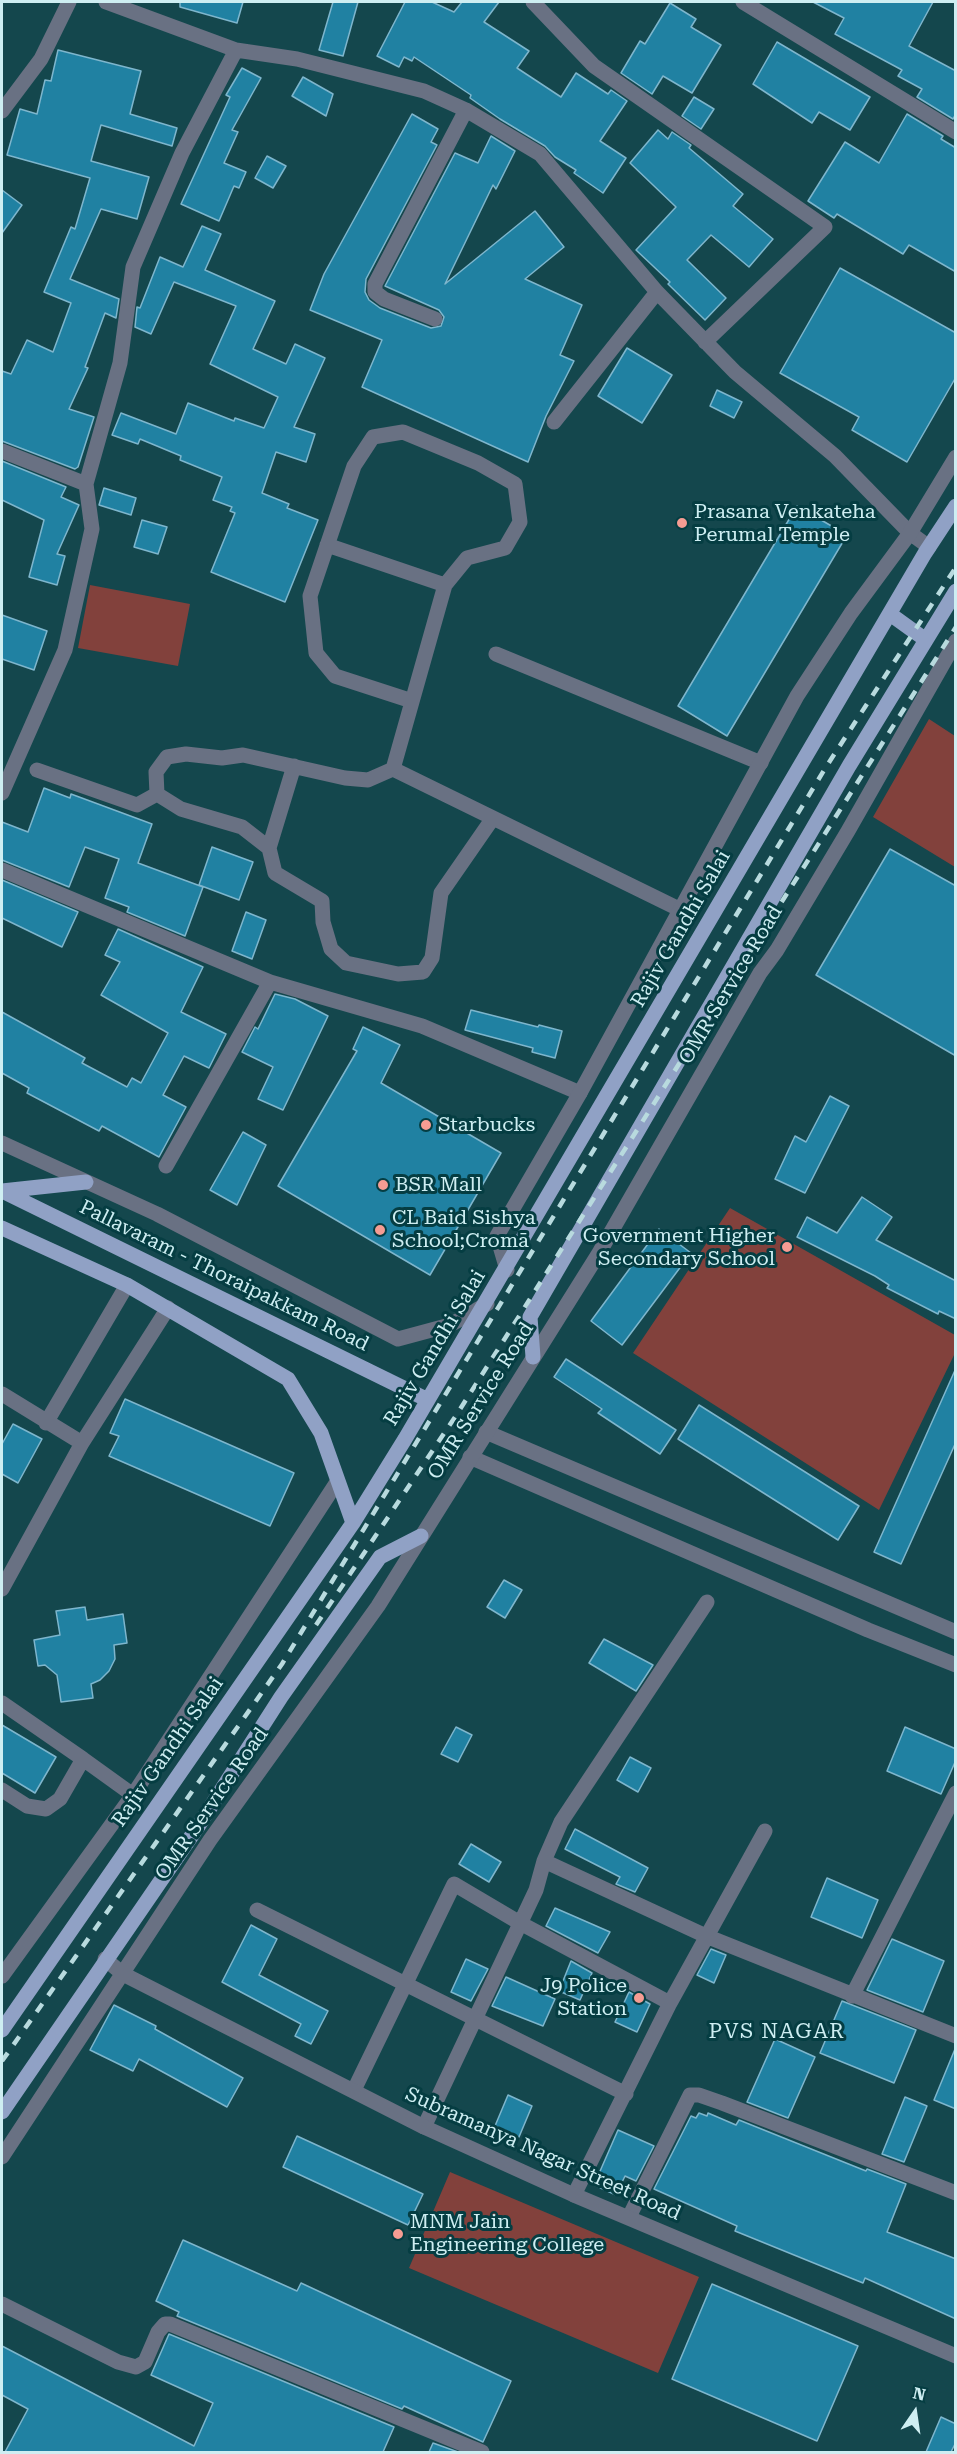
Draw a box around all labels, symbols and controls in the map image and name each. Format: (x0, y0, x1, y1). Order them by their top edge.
place label: Prasana Venkateha Perumal Temple (694, 500, 876, 547)
marker: Prasana Venkateha Perumal Temple (675, 516, 689, 530)
street label: Rajiv Gandhi Salai (626, 846, 736, 1012)
street label: OMR Service Road (674, 901, 788, 1069)
place label: Starbucks (438, 1113, 535, 1137)
marker: Starbucks (419, 1118, 433, 1132)
place label: BSR Mall (395, 1173, 482, 1197)
marker: BSR Mall (376, 1178, 390, 1192)
street label: Pallavaram - Thoraipakkam Road (75, 1195, 373, 1357)
place label: CL Baid Sishya School;Cromā (392, 1206, 536, 1253)
marker: CL Baid Sishya School;Cromā (373, 1223, 387, 1237)
place label: Government Higher Secondary School (583, 1224, 775, 1271)
marker: Government Higher Secondary School (780, 1240, 794, 1254)
street label: Rajiv Gandhi Salai (379, 1266, 491, 1430)
street label: OMR Service Road (423, 1318, 539, 1484)
street label: Rajiv Gandhi Salai (107, 1673, 229, 1831)
street label: OMR Service Road (150, 1723, 274, 1885)
place label: J9 Police Station (540, 1974, 627, 2021)
marker: J9 Police Station (632, 1991, 646, 2005)
district label: PVS NAGAR (709, 2019, 845, 2045)
street label: Subramanya Nagar Street Road (402, 2082, 684, 2226)
place label: MNM Jain Engineering College (410, 2210, 604, 2257)
marker: MNM Jain Engineering College (391, 2227, 405, 2241)
north arrow (885, 2382, 945, 2442)
text: N (911, 2383, 927, 2405)

